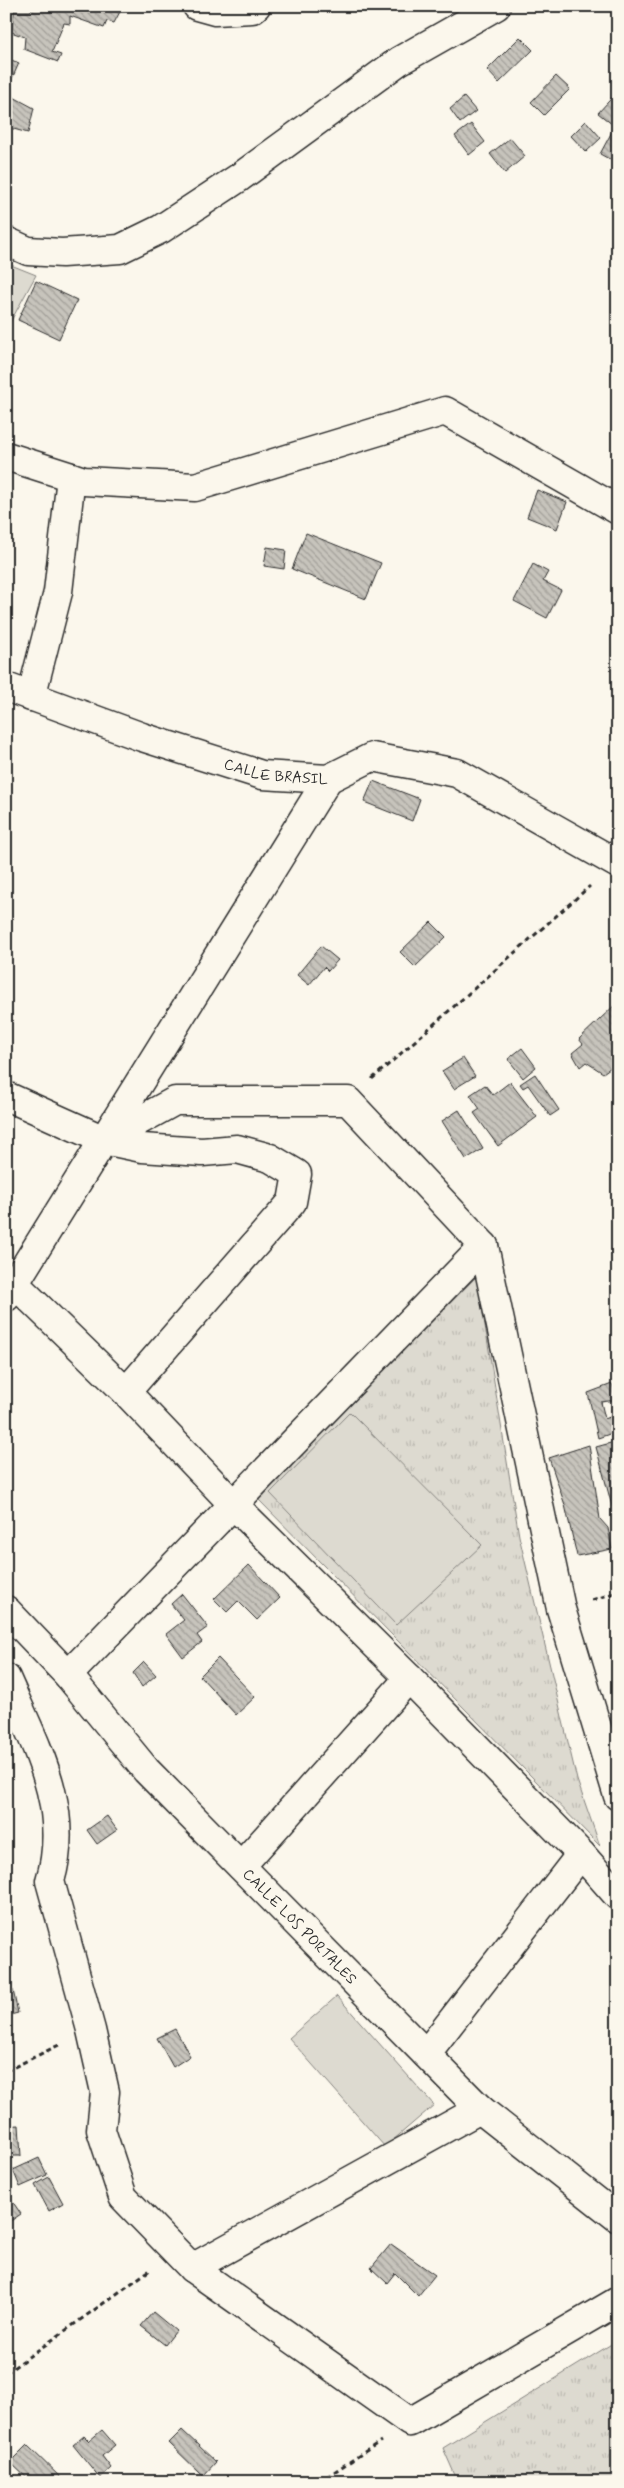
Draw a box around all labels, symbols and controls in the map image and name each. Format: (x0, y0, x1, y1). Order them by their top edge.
street label: CALLE BRASIL (221, 755, 329, 790)
street label: CALLE LOS PORTALES (238, 1865, 361, 1989)

